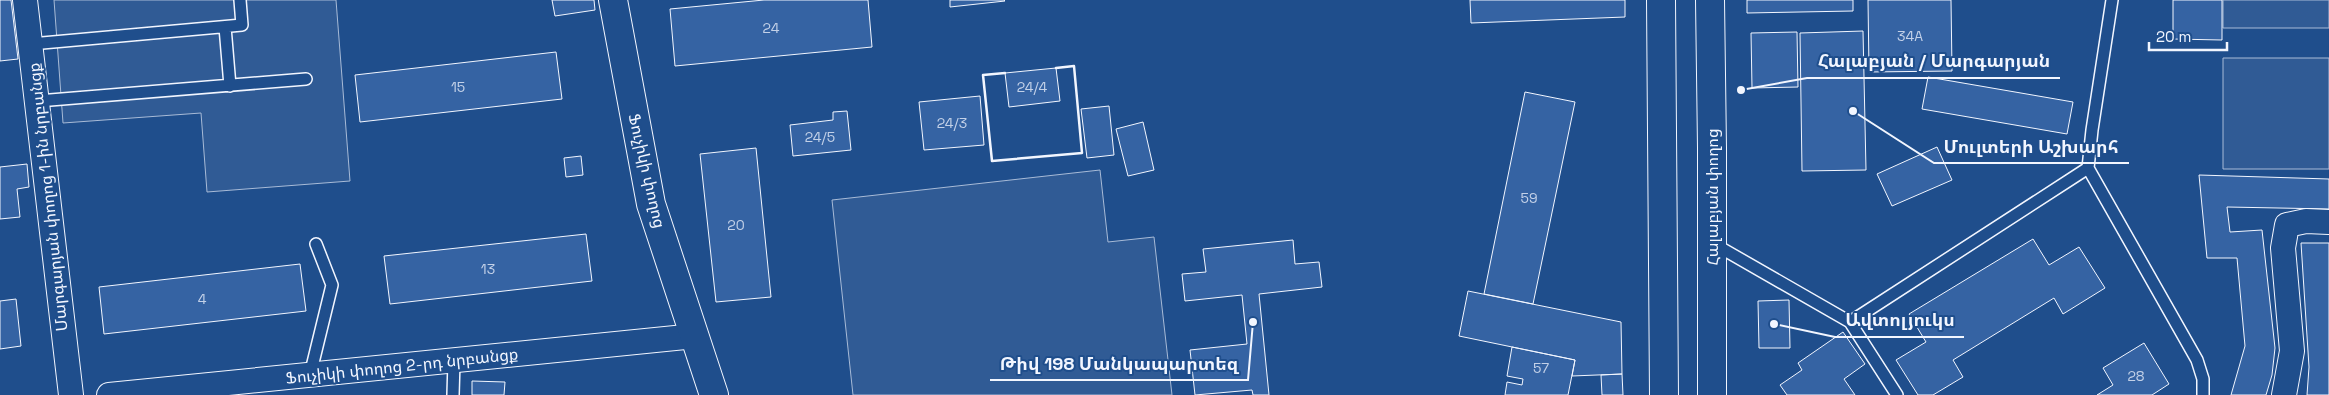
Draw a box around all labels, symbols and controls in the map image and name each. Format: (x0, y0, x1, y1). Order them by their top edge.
house number: 24 (763, 19, 780, 37)
scale bar (2149, 20, 2226, 52)
house number: 34A (1897, 27, 1923, 45)
text: 20 m (2156, 27, 2191, 46)
callout: Հալաբյան / Մարգարյան (1807, 45, 2060, 78)
text: Հալաբյան / Մարգարյան (1818, 49, 2050, 72)
street label: Մարգարյան փողոց 1-ին նրբանցք (23, 62, 73, 332)
house number: 15 (451, 78, 465, 96)
house number: 24/4 (1017, 78, 1048, 96)
street label: Ֆուչիկի փողոց (624, 112, 670, 230)
house number: 24/3 (937, 114, 967, 132)
house number: 24/5 (805, 128, 835, 146)
street label: Հալաբյան փողոց (1702, 129, 1723, 265)
callout: Մուլտերի Աշխարհ (1934, 130, 2129, 163)
text: Մուլտերի Աշխարհ (1944, 135, 2118, 158)
house number: 59 (1521, 189, 1537, 207)
house number: 20 (727, 216, 745, 234)
house number: 13 (481, 260, 495, 278)
house number: 4 (198, 290, 207, 308)
callout: Ավտոլյուկս (1835, 304, 1964, 337)
text: Ավտոլյուկս (1845, 308, 1955, 331)
street label: Ֆուչիկի փողոց 2-րդ նրբանցք (285, 343, 519, 389)
callout: Թիվ 198 Մանկապարտեզ (990, 347, 1248, 380)
text: Թիվ 198 Մանկապարտեզ (1000, 352, 1240, 375)
house number: 57 (1533, 359, 1549, 377)
house number: 28 (2127, 367, 2145, 385)

